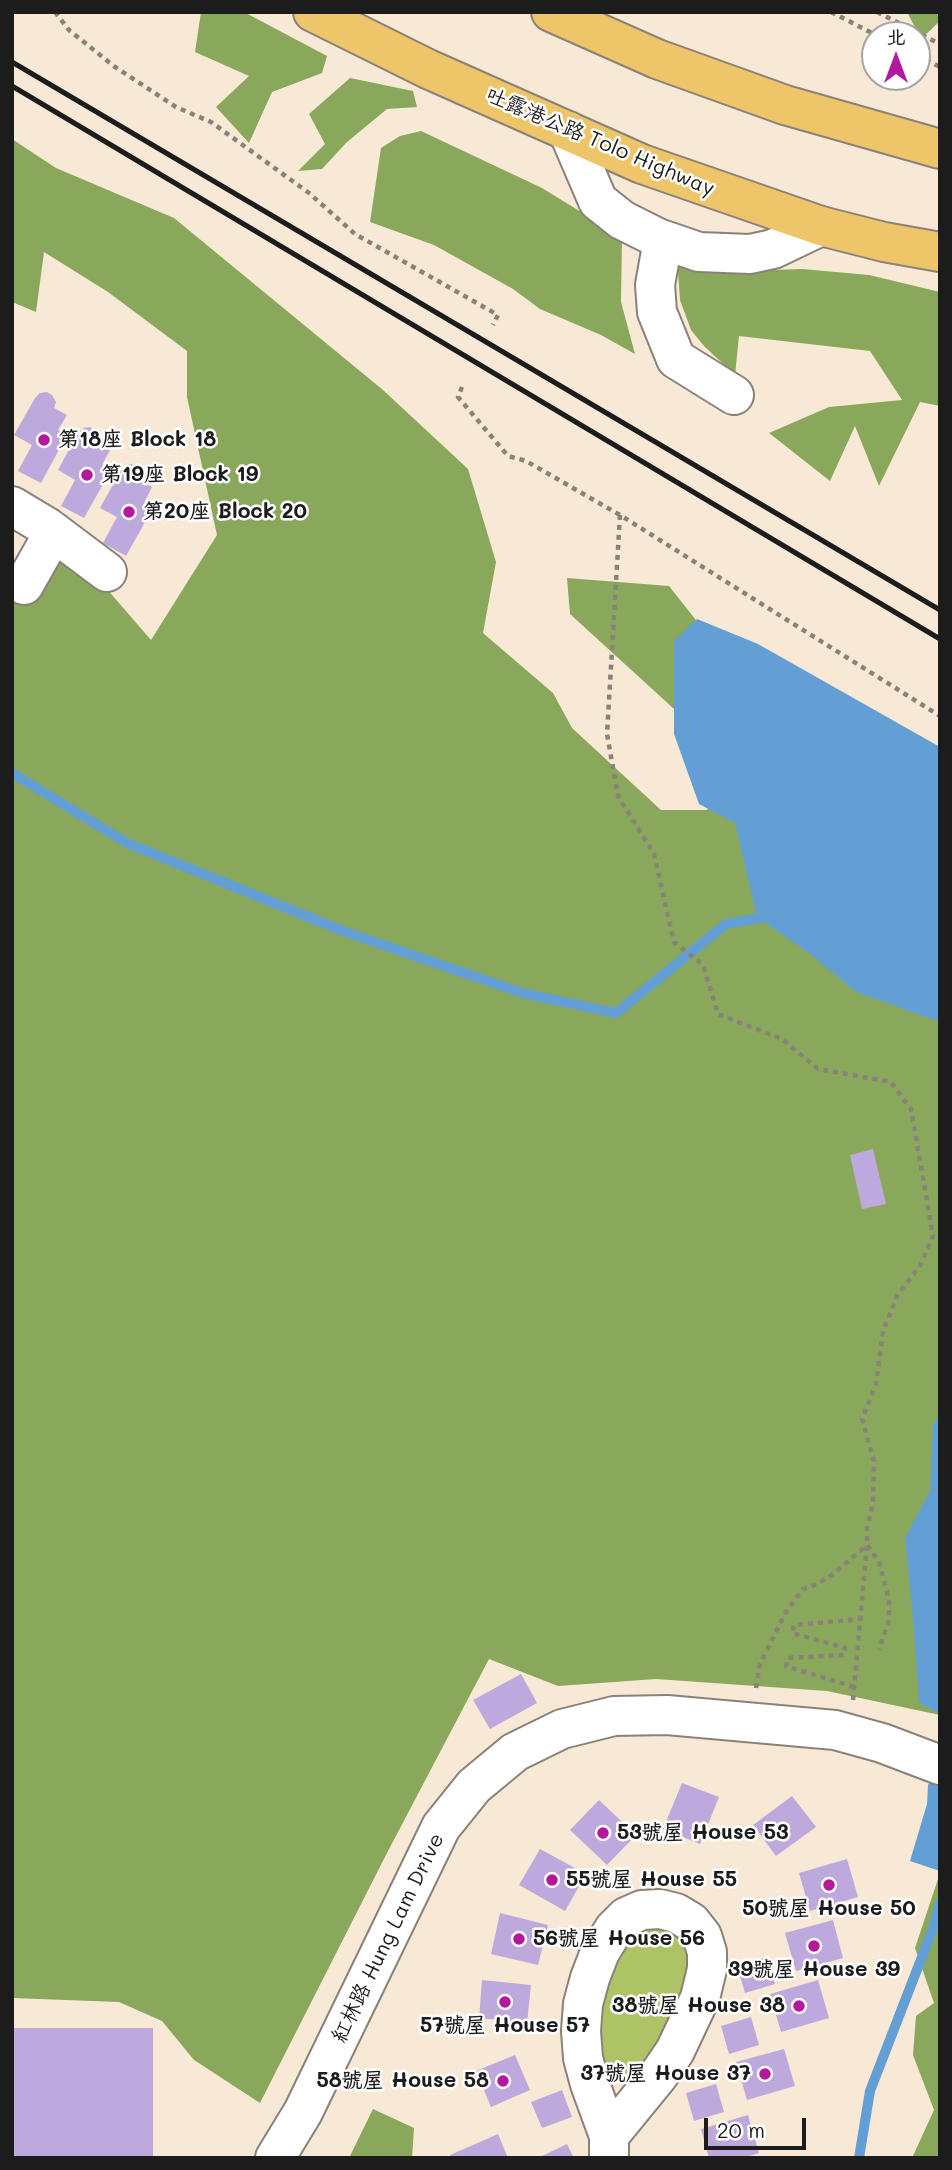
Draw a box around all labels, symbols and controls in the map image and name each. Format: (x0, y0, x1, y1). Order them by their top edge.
north arrow (861, 21, 931, 91)
text: 北 (886, 24, 906, 49)
street label: 吐露港公路 Tolo Highway (482, 82, 718, 202)
place label: 第18座 Block 18 (58, 427, 216, 453)
marker: 第18座 Block 18 (36, 432, 52, 448)
place label: 第19座 Block 19 (101, 462, 258, 488)
marker: 第19座 Block 19 (79, 467, 95, 483)
place label: 第20座 Block 20 (143, 499, 307, 525)
marker: 第20座 Block 20 (121, 504, 137, 520)
place label: 53號屋 House 53 (617, 1820, 789, 1846)
marker: 53號屋 House 53 (595, 1825, 611, 1841)
street label: 紅林路 Hung Lam Drive (326, 1829, 450, 2047)
place label: 55號屋 House 55 (566, 1867, 737, 1893)
marker: 55號屋 House 55 (544, 1872, 560, 1888)
marker: 50號屋 House 50 (821, 1877, 837, 1893)
place label: 50號屋 House 50 (742, 1896, 916, 1922)
place label: 56號屋 House 56 (533, 1926, 705, 1952)
marker: 56號屋 House 56 (511, 1931, 527, 1947)
marker: 39號屋 House 39 (806, 1938, 822, 1954)
place label: 39號屋 House 39 (728, 1957, 900, 1983)
place label: 38號屋 House 38 (612, 1993, 785, 2019)
marker: 57號屋 House 57 (497, 1994, 513, 2010)
marker: 38號屋 House 38 (791, 1998, 807, 2014)
place label: 57號屋 House 57 (420, 2013, 590, 2039)
place label: 37號屋 House 37 (581, 2061, 751, 2087)
marker: 37號屋 House 37 (757, 2066, 773, 2082)
place label: 58號屋 House 58 (317, 2068, 489, 2094)
marker: 58號屋 House 58 (495, 2073, 511, 2089)
scale bar (707, 2104, 808, 2148)
text: 20 m (717, 2116, 765, 2143)

